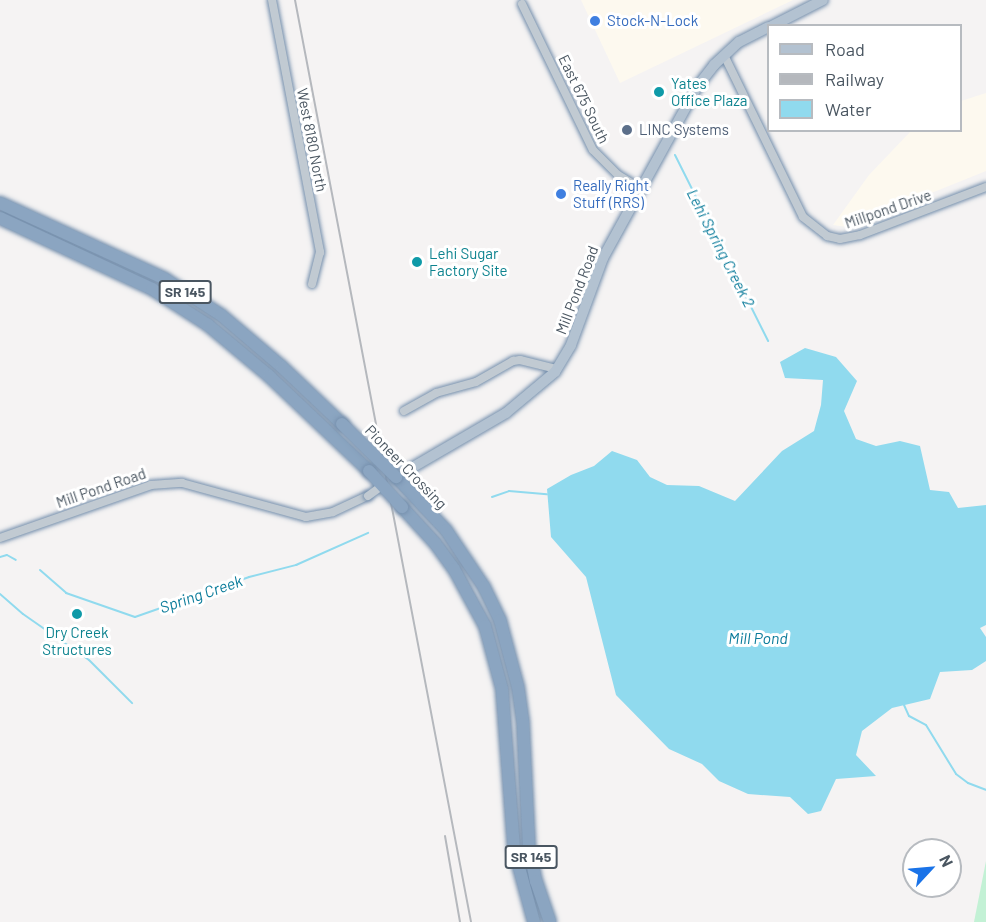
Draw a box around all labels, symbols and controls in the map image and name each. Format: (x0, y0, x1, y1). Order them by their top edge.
place label: Stock-N-Lock (607, 12, 698, 30)
marker: Stock-N-Lock (588, 14, 602, 28)
legend (767, 24, 962, 132)
text: Road (825, 38, 865, 60)
street label: East 675 South (555, 52, 613, 146)
text: Railway (825, 68, 884, 90)
place label: Yates Office Plaza (671, 74, 747, 109)
marker: Yates Office Plaza (652, 85, 666, 99)
street label: West 8180 North (293, 87, 331, 193)
text: Water (825, 98, 872, 120)
place label: LINC Systems (639, 121, 729, 139)
marker: LINC Systems (620, 123, 634, 137)
place label: Really Right Stuff (RRS) (573, 176, 649, 211)
water label: Lehi Spring Creek 2 (683, 186, 759, 310)
street label: Millpond Drive (842, 186, 934, 232)
marker: Really Right Stuff (RRS) (554, 187, 568, 201)
street label: Mill Pond Road (552, 243, 602, 337)
place label: Lehi Sugar Factory Site (429, 244, 508, 279)
marker: Lehi Sugar Factory Site (410, 255, 424, 269)
road number: SR 145 (158, 281, 212, 303)
street label: Pioneer Crossing (361, 421, 451, 513)
street label: Mill Pond Road (54, 464, 148, 512)
water label: Spring Creek (157, 571, 245, 617)
marker: Dry Creek Structures (70, 607, 84, 621)
place label: Dry Creek Structures (42, 623, 112, 658)
water label: Mill Pond (728, 628, 788, 648)
north arrow (902, 838, 962, 898)
road number: SR 145 (504, 846, 558, 868)
text: N (936, 852, 958, 870)

